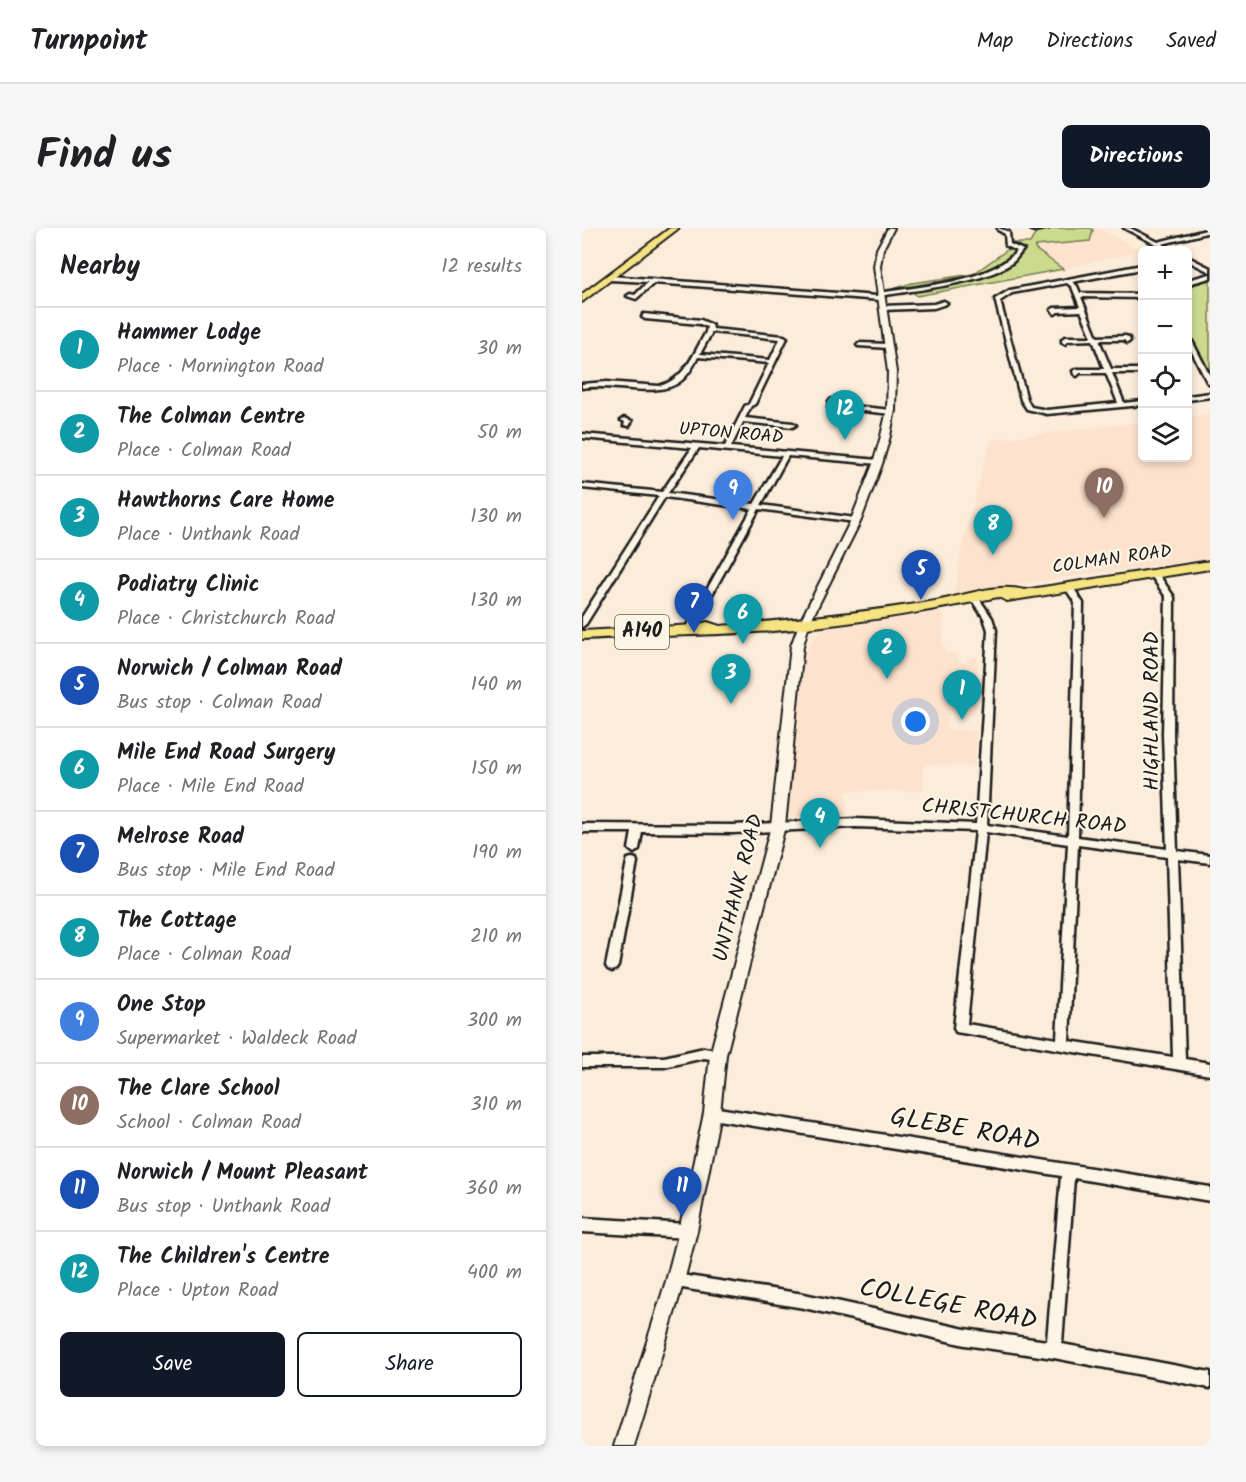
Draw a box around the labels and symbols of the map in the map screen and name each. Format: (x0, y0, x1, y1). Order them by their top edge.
pin: 12 (826, 390, 864, 440)
street label: UPTON ROAD (678, 415, 785, 453)
pin: 10 (1084, 468, 1124, 518)
pin: 9 (714, 470, 752, 520)
pin: 8 (974, 506, 1012, 555)
street label: COLMAN ROAD (1050, 537, 1174, 583)
pin: 5 (902, 550, 940, 600)
pin: 7 (674, 584, 714, 633)
pin: 6 (724, 594, 762, 644)
road number: A140 (615, 615, 669, 649)
pin: 2 (868, 630, 906, 679)
street label: HIGHLAND ROAD (1136, 631, 1169, 791)
pin: 3 (712, 654, 750, 704)
pin: 1 (942, 670, 982, 720)
your location (901, 707, 930, 736)
street label: CHRISTCHURCH ROAD (920, 790, 1128, 844)
pin: 4 (800, 798, 840, 848)
street label: UNTHANK ROAD (705, 811, 773, 965)
street label: GLEBE ROAD (887, 1096, 1043, 1164)
pin: 11 (662, 1168, 702, 1217)
street label: COLLEGE ROAD (855, 1267, 1041, 1343)

